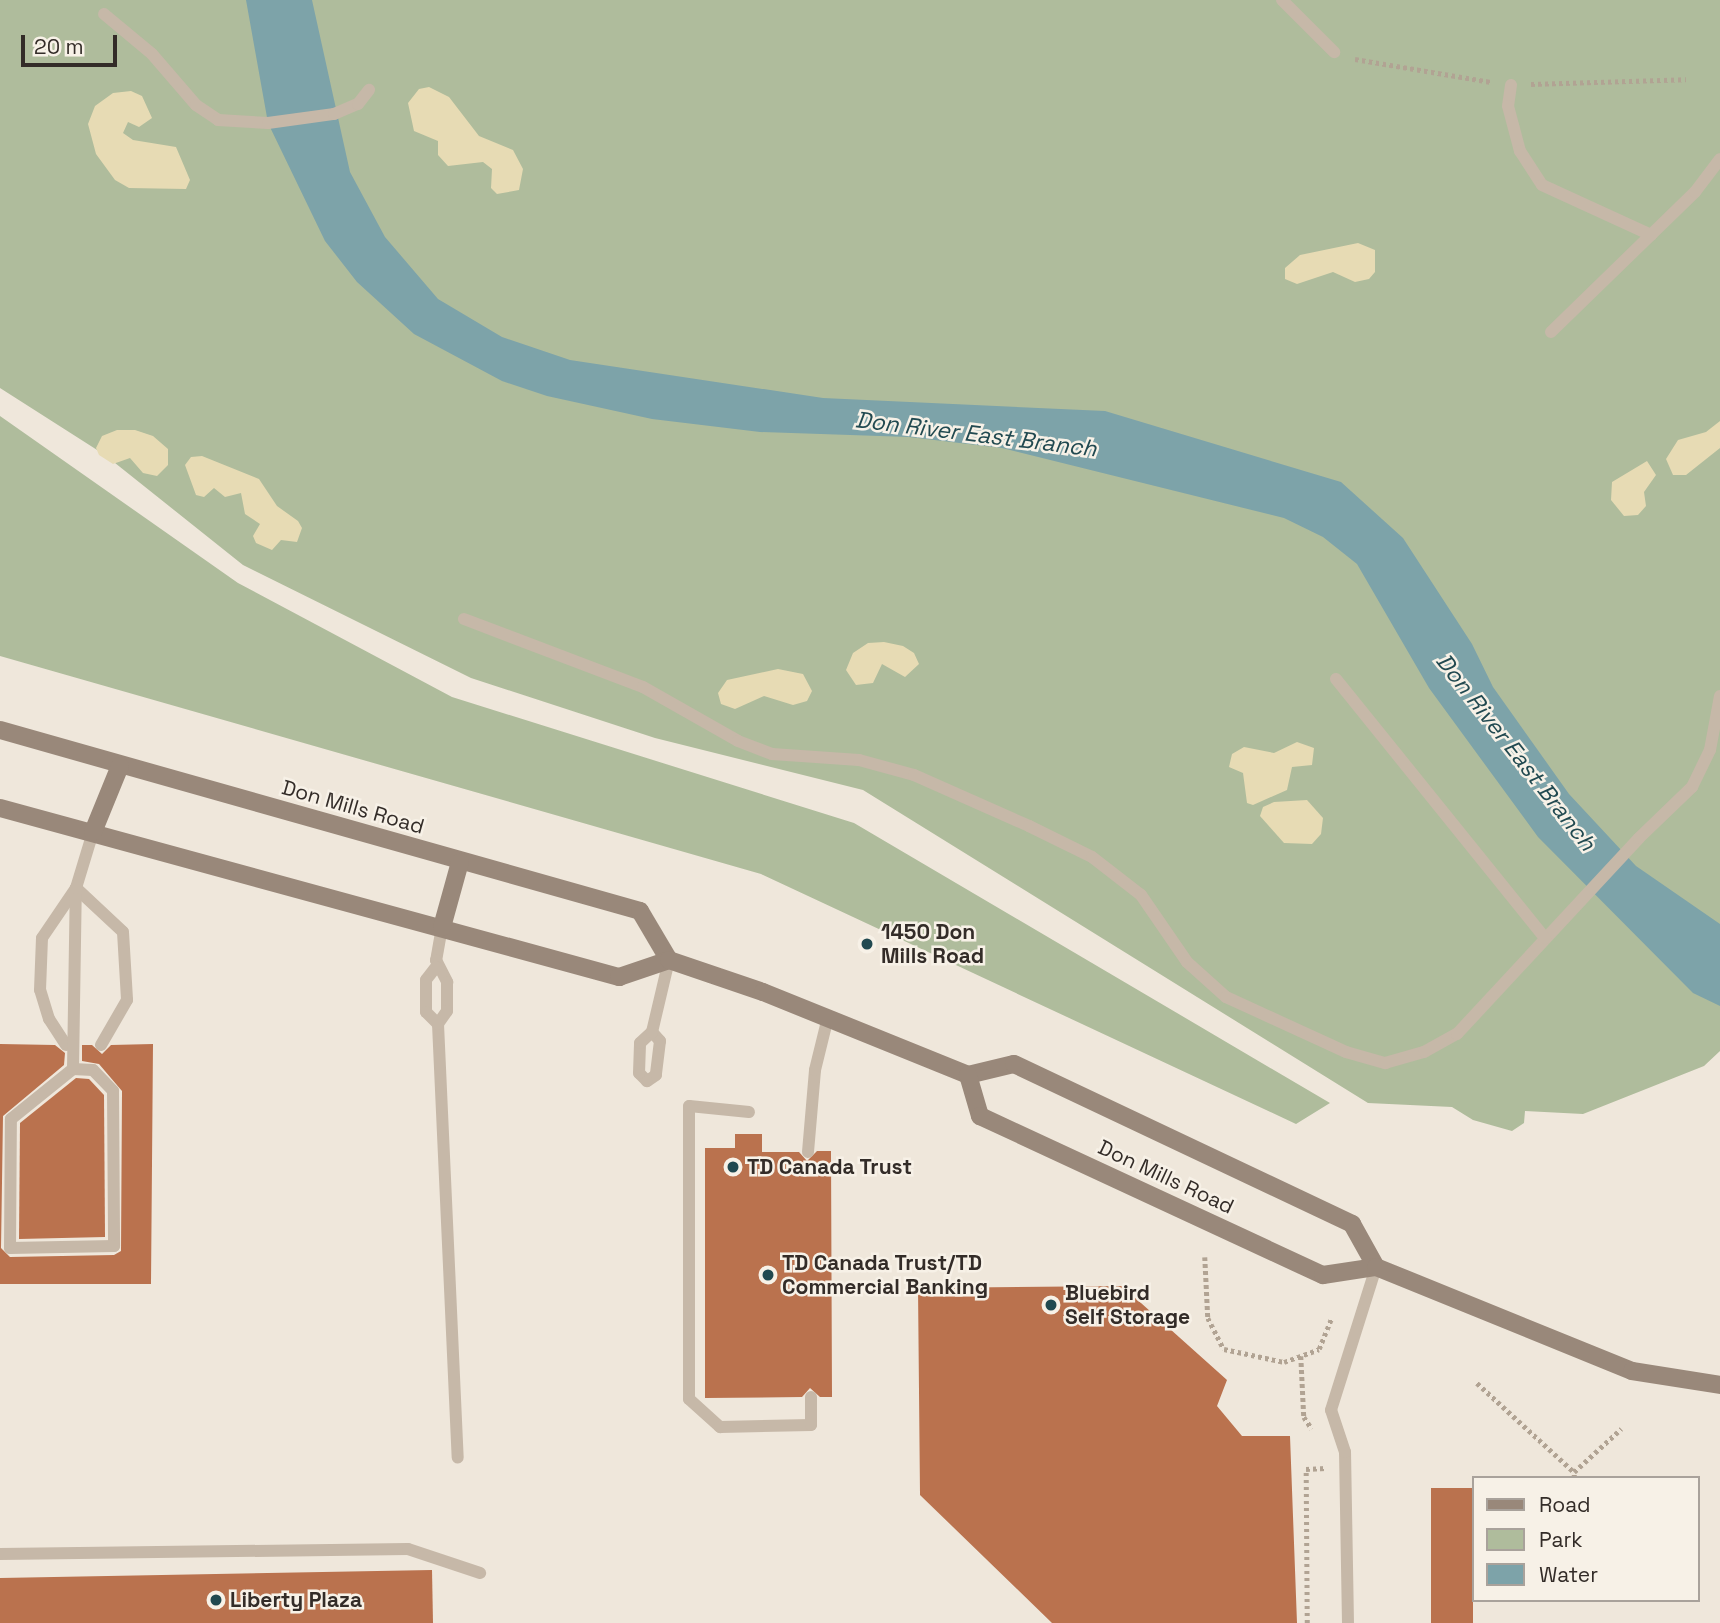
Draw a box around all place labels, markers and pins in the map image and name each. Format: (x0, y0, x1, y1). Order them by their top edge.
place label: 1450 Don Mills Road (881, 919, 984, 969)
marker: 1450 Don Mills Road (859, 936, 875, 952)
place label: TD Canada Trust (747, 1154, 913, 1180)
marker: TD Canada Trust (725, 1159, 741, 1175)
place label: TD Canada Trust/TD Commercial Banking (782, 1250, 988, 1300)
marker: TD Canada Trust/TD Commercial Banking (760, 1267, 776, 1283)
place label: Bluebird Self Storage (1065, 1280, 1190, 1330)
marker: Bluebird Self Storage (1043, 1297, 1059, 1313)
place label: Liberty Plaza (230, 1587, 362, 1613)
marker: Liberty Plaza (208, 1592, 224, 1608)

